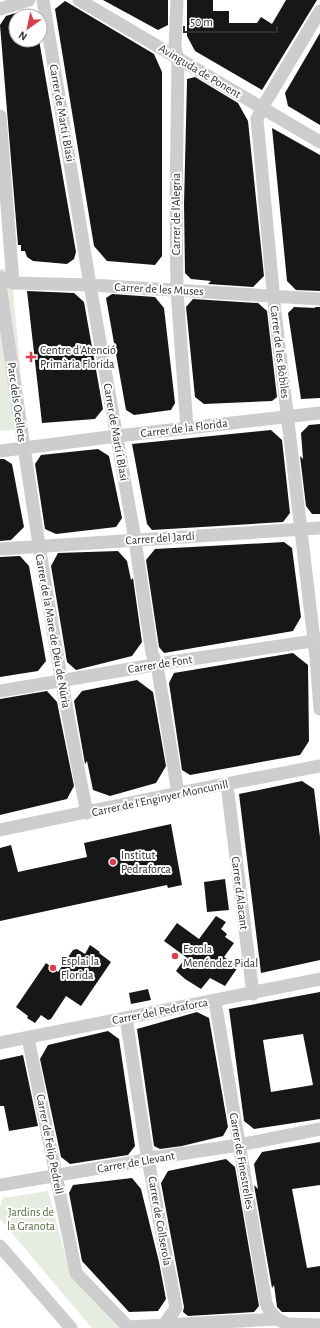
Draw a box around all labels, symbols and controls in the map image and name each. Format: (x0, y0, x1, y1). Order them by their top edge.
north arrow (8, 8, 48, 48)
scale bar (184, 8, 277, 34)
text: 50 m (190, 16, 213, 28)
text: N (17, 29, 29, 43)
street label: Avinguda de Ponent (157, 42, 243, 100)
street label: Carrer de Martí i Blasi (47, 63, 77, 163)
street label: Carrer de l'Alegria (170, 172, 182, 255)
street label: Carrer de les Muses (114, 281, 204, 297)
street label: Carrer de les Bòbiles (268, 305, 292, 399)
place label: Centre d'Atenció Primària Florida (40, 344, 116, 370)
marker: Centre d'Atenció Primària Florida (25, 351, 37, 363)
street label: Parc dels Ocellets (5, 361, 29, 443)
street label: Carrer de Martí i Blasi (101, 382, 131, 482)
street label: Carrer de la Florida (140, 417, 229, 439)
street label: Carrer del Jardí (125, 530, 195, 546)
street label: Carrer de la Mare de Déu de Núria (34, 553, 73, 709)
street label: Carrer de Font (127, 653, 193, 675)
street label: Carrer de l'Enginyer Moncunill (91, 778, 230, 819)
place label: Institut Pedraforca (121, 849, 171, 875)
street label: Carrer d'Alacant (230, 856, 250, 930)
marker: Institut Pedraforca (108, 857, 118, 867)
place label: Escola Menéndez Pidal (183, 943, 258, 969)
marker: Escola Menéndez Pidal (170, 951, 180, 961)
place label: Esplai la Florida (61, 955, 100, 981)
marker: Esplai la Florida (48, 963, 58, 973)
street label: Carrer del Pedraforca (111, 996, 209, 1026)
street label: Carrer de Felip Pedrell (34, 1093, 66, 1195)
street label: Carrer de Finestrelles (228, 1112, 256, 1210)
street label: Carrer de Llevant (96, 1149, 176, 1175)
street label: Carrer de Collserola (146, 1175, 174, 1267)
park label: Jardins de la Granota (7, 1206, 55, 1232)

